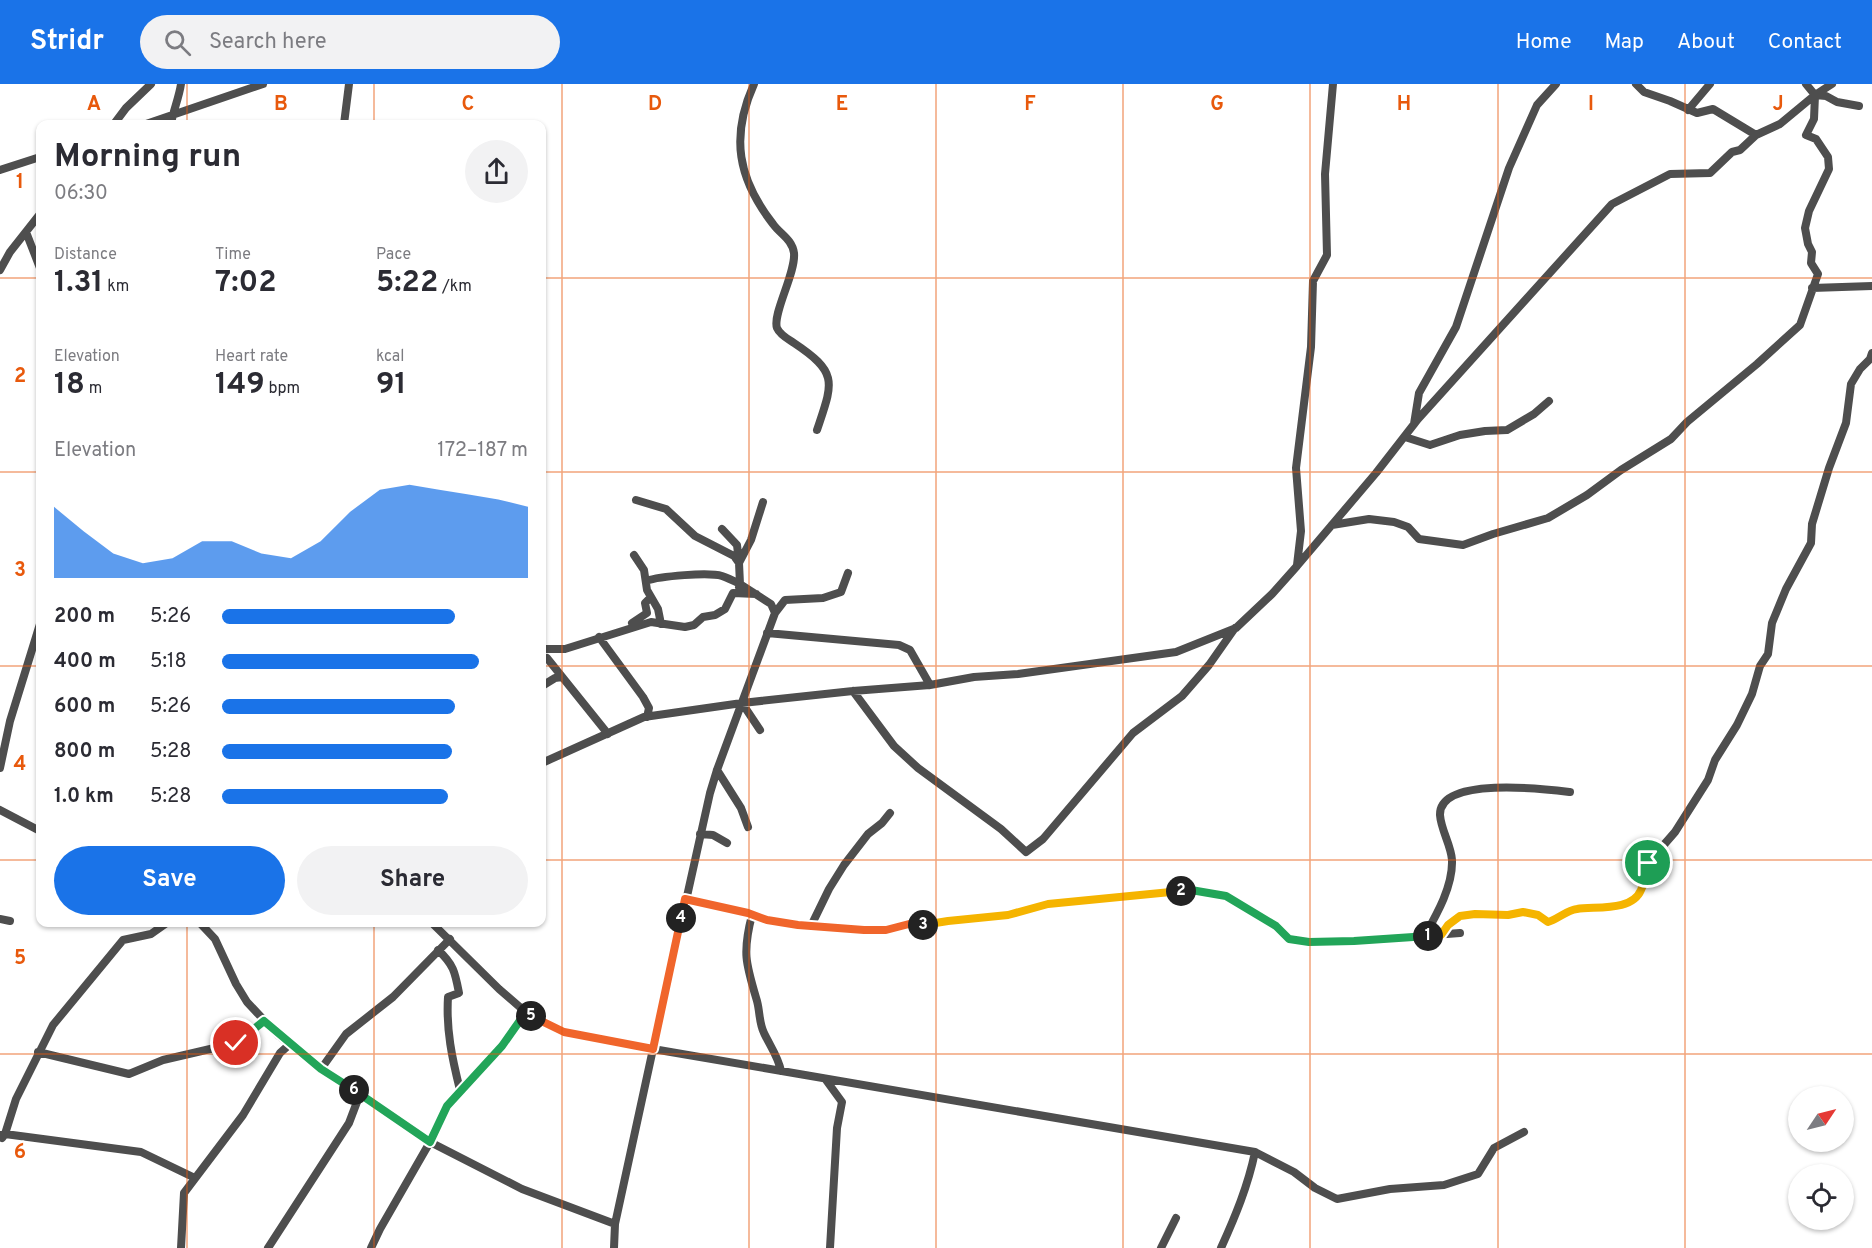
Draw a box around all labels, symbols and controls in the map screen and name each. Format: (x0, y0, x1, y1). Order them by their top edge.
search box (140, 15, 560, 69)
text: Stridr (30, 24, 104, 60)
icon: search (161, 26, 194, 59)
text: Search here (209, 29, 327, 56)
text: Home (1516, 29, 1572, 56)
text: Map (1605, 29, 1644, 56)
text: About (1677, 29, 1735, 56)
text: Contact (1768, 29, 1842, 56)
text: A (87, 92, 101, 118)
text: B (274, 92, 288, 118)
text: C (462, 92, 474, 118)
text: D (648, 92, 662, 118)
text: E (836, 92, 848, 118)
text: F (1024, 92, 1036, 118)
text: G (1210, 92, 1224, 118)
text: H (1397, 92, 1411, 118)
text: I (1588, 92, 1594, 118)
text: J (1772, 92, 1784, 118)
text: Morning run (54, 137, 241, 179)
button: share (465, 140, 528, 203)
text: 1 (16, 170, 24, 196)
text: 06:30 (54, 181, 108, 207)
text: Distance (54, 245, 117, 265)
text: Time (215, 245, 251, 265)
text: Pace (376, 245, 411, 265)
text: 1.31 (54, 265, 103, 302)
text: 7:02 (215, 265, 277, 302)
text: 5:22 (376, 265, 438, 302)
text: km (103, 277, 129, 297)
text: /km (438, 277, 472, 297)
text: Elevation (54, 347, 120, 367)
text: Heart rate (215, 347, 288, 367)
text: kcal (376, 347, 404, 367)
text: 2 (14, 364, 26, 390)
text: 18 (54, 367, 85, 404)
text: 149 (215, 367, 265, 404)
text: 91 (376, 367, 406, 404)
text: m (85, 379, 102, 399)
text: bpm (265, 379, 300, 399)
text: Elevation (54, 438, 136, 464)
text: 172–187 m (437, 438, 528, 464)
text: 3 (14, 558, 26, 584)
text: 200 m (54, 604, 115, 630)
text: 5:26 (150, 604, 191, 630)
text: 400 m (54, 649, 116, 675)
text: 5:18 (150, 649, 187, 675)
text: 600 m (54, 694, 115, 720)
text: 5:26 (150, 694, 191, 720)
text: 800 m (54, 739, 115, 765)
text: 5:28 (150, 739, 191, 765)
text: 4 (14, 752, 26, 778)
text: 1.0 km (54, 784, 114, 810)
text: 5:28 (150, 784, 191, 810)
pin (1622, 837, 1673, 888)
button: Save (54, 846, 285, 915)
button: Share (297, 846, 528, 915)
icon: arrive (1631, 846, 1664, 879)
pin: 2 (1166, 876, 1196, 906)
text: 2 (1176, 881, 1186, 901)
pin: 4 (666, 903, 696, 933)
text: 4 (676, 908, 686, 928)
pin: 3 (908, 910, 938, 940)
text: 3 (918, 915, 928, 935)
pin: 1 (1413, 921, 1443, 951)
text: 1 (1425, 926, 1431, 946)
text: 5 (14, 946, 26, 972)
pin: 5 (516, 1001, 546, 1031)
text: 5 (526, 1006, 536, 1026)
pin (210, 1017, 261, 1068)
icon: check (219, 1026, 252, 1059)
pin: 6 (339, 1075, 369, 1105)
text: 6 (349, 1080, 359, 1100)
north arrow (1788, 1086, 1854, 1152)
map controls (1788, 1086, 1854, 1230)
text: 6 (14, 1140, 26, 1166)
button: locate (1788, 1164, 1854, 1230)

